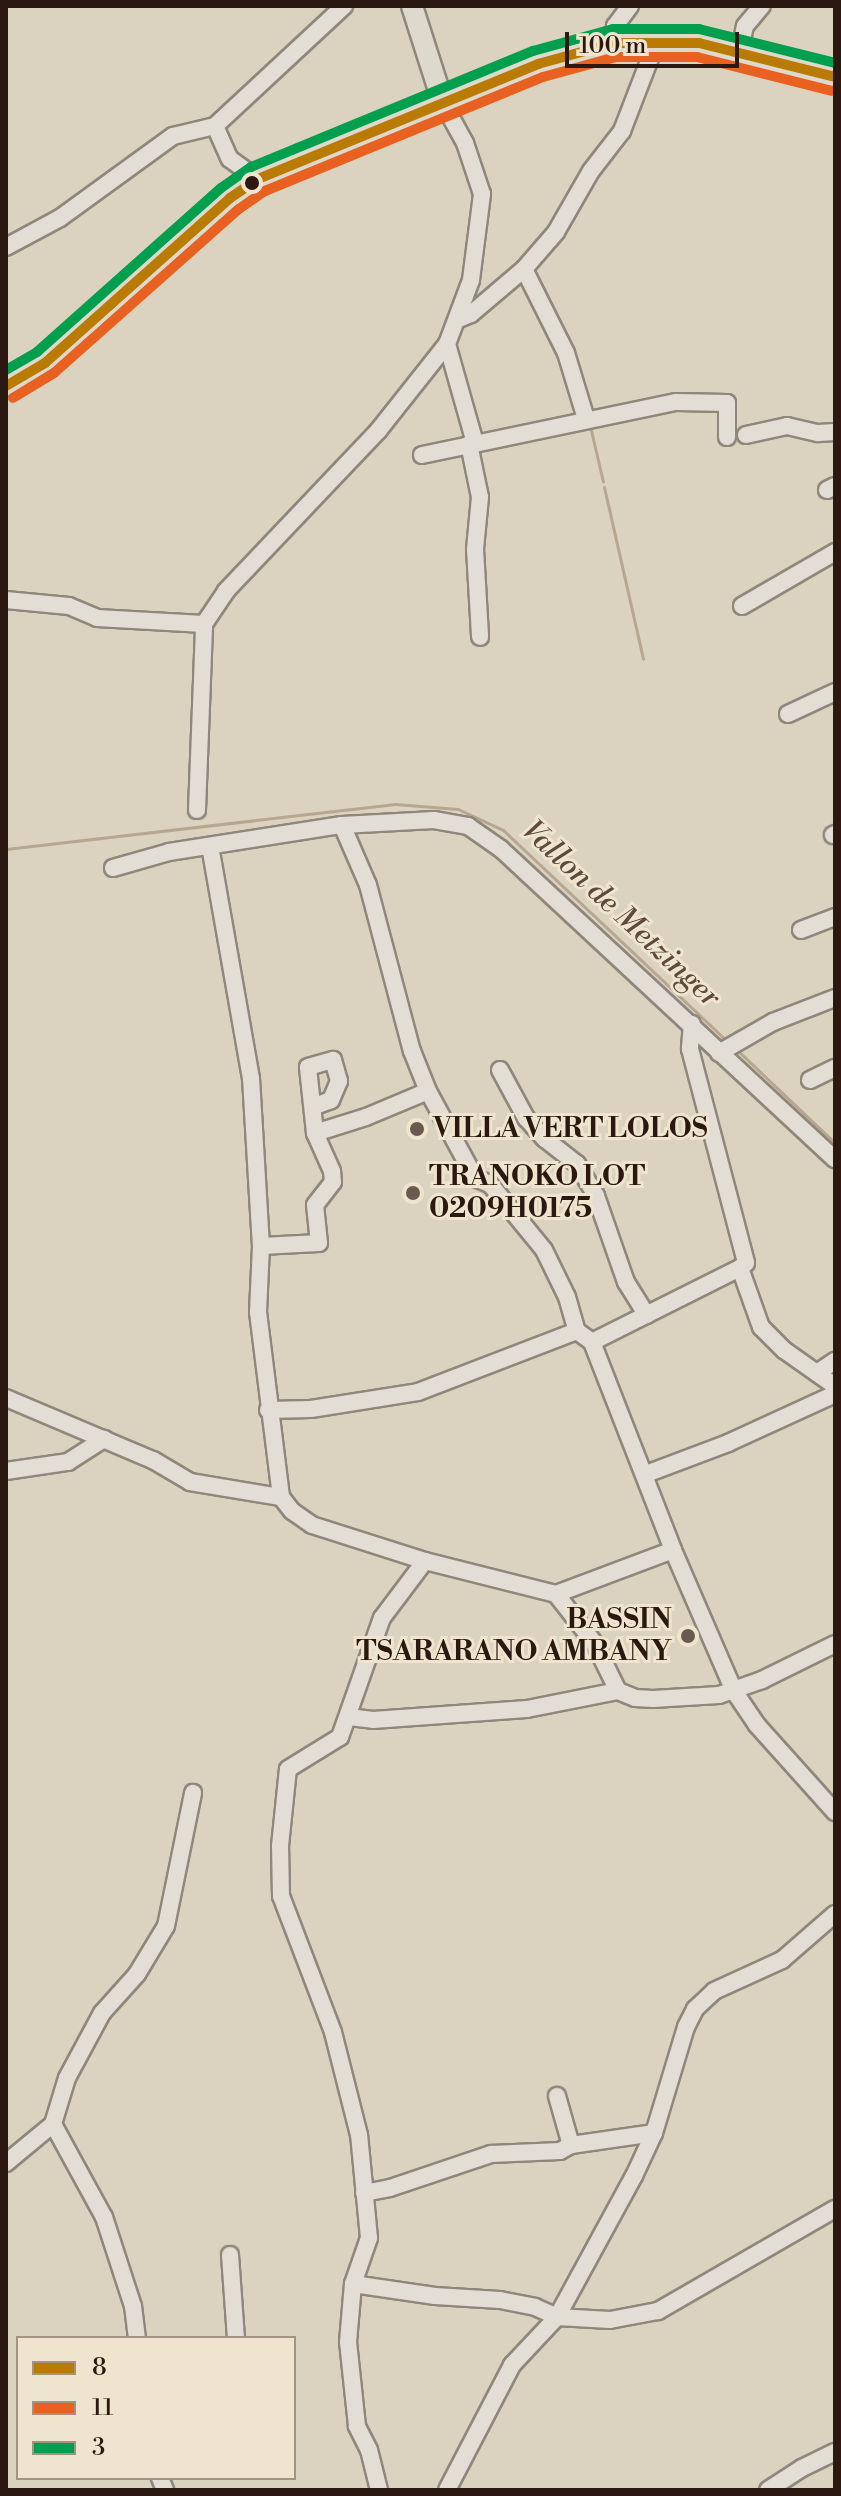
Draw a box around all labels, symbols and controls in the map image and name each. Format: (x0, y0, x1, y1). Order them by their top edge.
scale bar (569, 16, 743, 66)
text: 100 m (579, 31, 646, 61)
unlabelled marker (244, 175, 260, 191)
water label: Vallon de Metzinger (514, 813, 728, 1015)
place label: VILLA VERT LOLOS (433, 1112, 708, 1146)
marker: VILLA VERT LOLOS (408, 1120, 426, 1138)
place label: TRANOKO LOT 0209H0175 (429, 1160, 645, 1226)
marker: TRANOKO LOT 0209H0175 (404, 1184, 422, 1202)
place label: BASSIN TSARARANO AMBANY (356, 1603, 672, 1669)
marker: BASSIN TSARARANO AMBANY (679, 1627, 697, 1645)
legend (16, 2336, 296, 2480)
text: 8 (92, 2353, 107, 2383)
text: 11 (92, 2393, 113, 2423)
text: 3 (92, 2433, 105, 2463)

